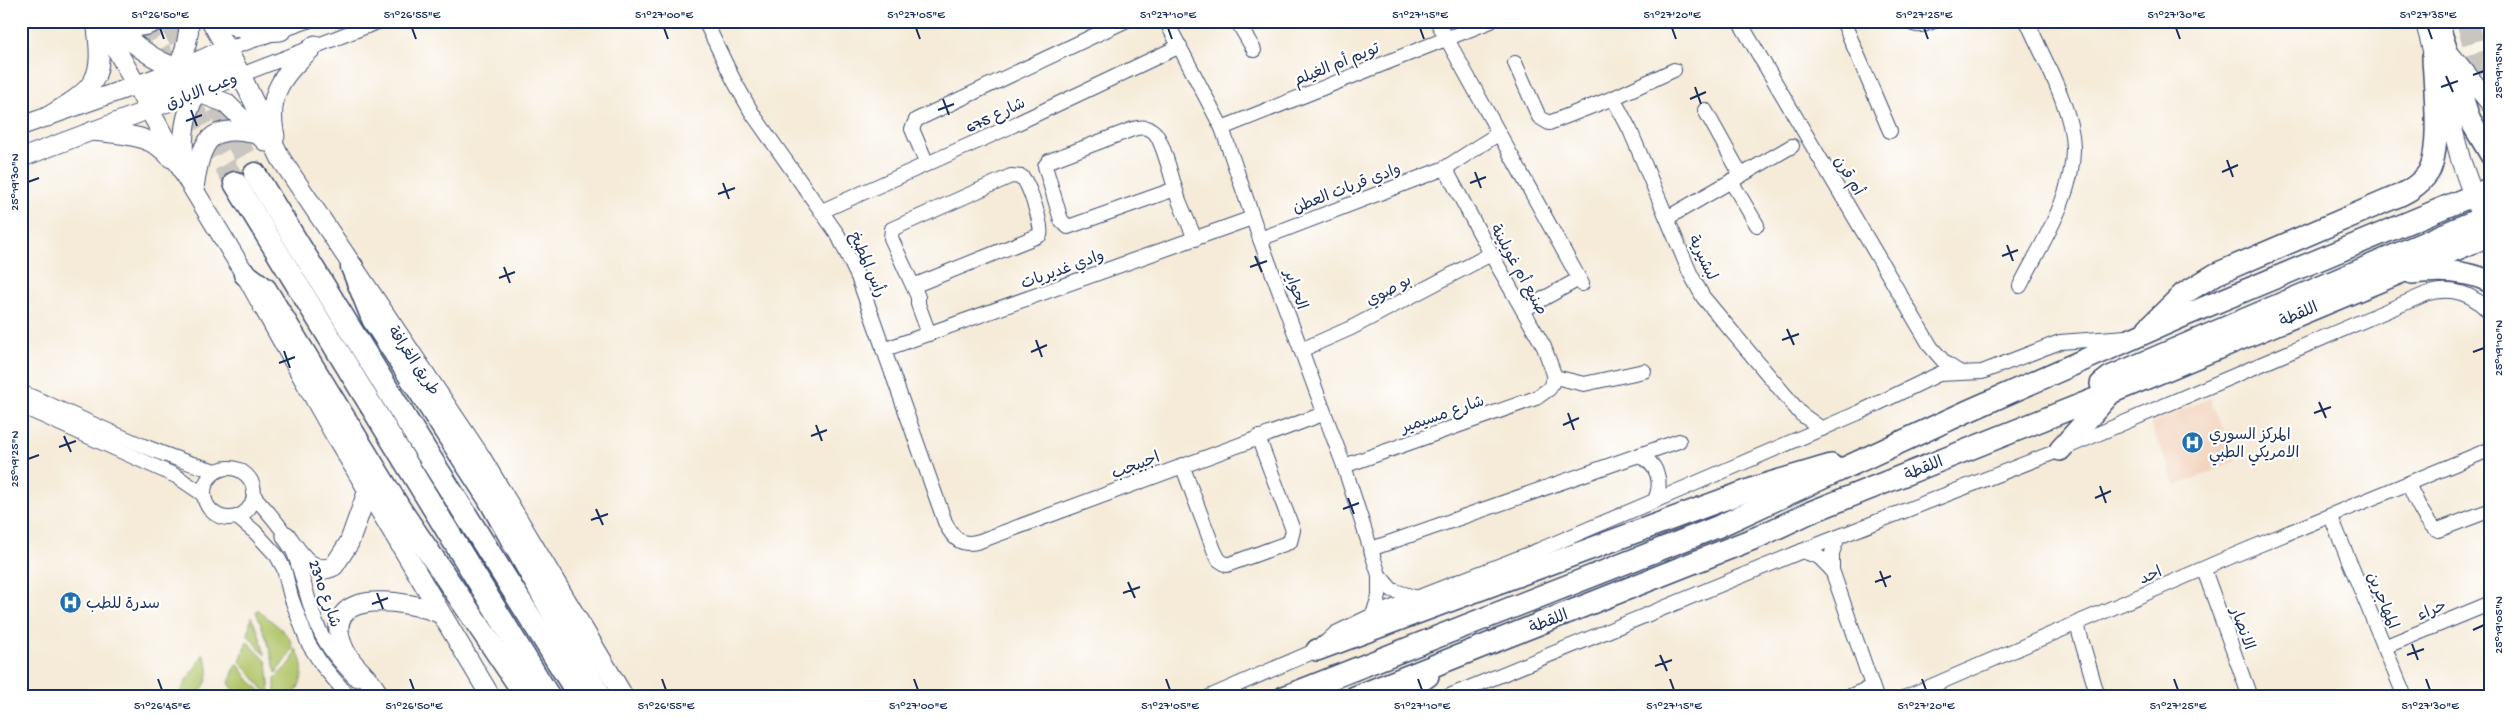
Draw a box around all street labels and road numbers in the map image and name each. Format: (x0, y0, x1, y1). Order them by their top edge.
street label: تويم أم الغيلم (1291, 38, 1383, 92)
street label: وعب الابارق (164, 71, 241, 116)
street label: شارع 675 (964, 95, 1029, 139)
street label: أم قرن (1828, 153, 1868, 200)
street label: وادي قريات العطن (1290, 161, 1404, 220)
street label: صنيع أم غويلينة (1484, 221, 1551, 319)
street label: رأس المطبخ (843, 229, 890, 301)
street label: لبشيرية (1682, 233, 1720, 284)
street label: وادي غديريات (1019, 247, 1107, 295)
street label: الحواير (1277, 266, 1310, 313)
street label: بو صوي (1364, 272, 1416, 312)
street label: اللقطة (2277, 299, 2322, 333)
street label: طريق الغرافة (382, 323, 443, 400)
street label: شارع مسيمير (1397, 393, 1487, 440)
street label: اجبيجب (1109, 449, 1163, 485)
street label: اللقطة (1902, 453, 1946, 487)
street label: شارع 2310 (302, 558, 343, 630)
street label: احد (2137, 564, 2166, 590)
street label: المهاجرين (2361, 570, 2401, 633)
street label: حراء (2415, 598, 2450, 627)
street label: الانصار (2224, 603, 2257, 653)
street label: اللقطة (1527, 606, 1571, 639)

